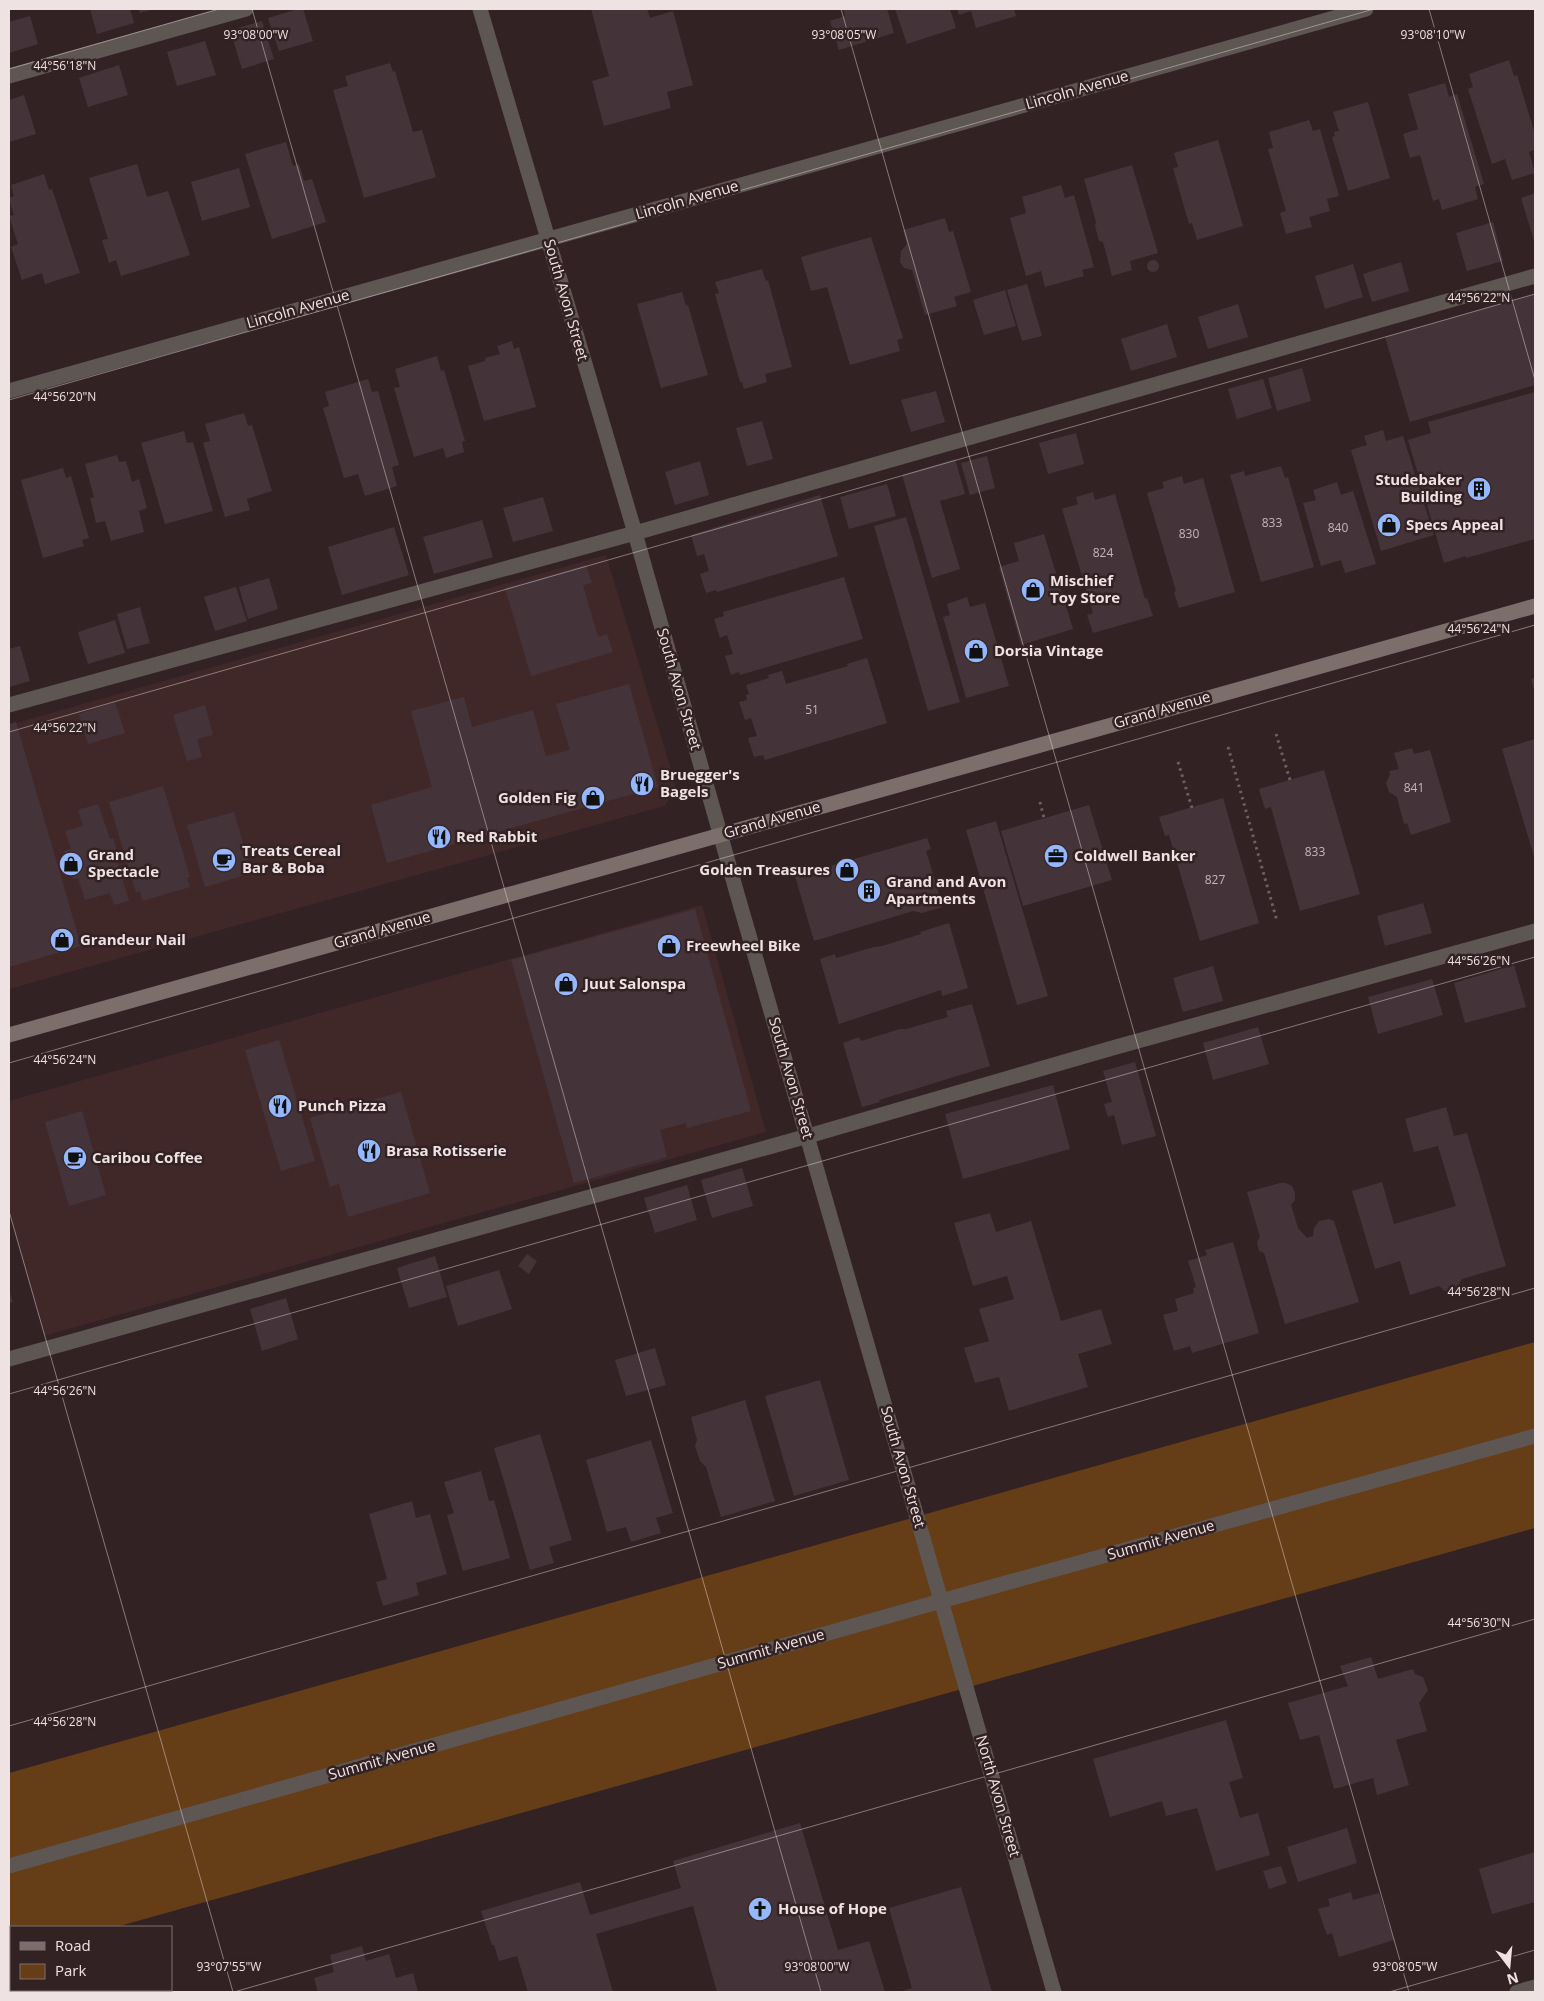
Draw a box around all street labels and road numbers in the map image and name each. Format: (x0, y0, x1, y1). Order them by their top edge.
street label: Lincoln Avenue (1023, 65, 1130, 113)
street label: Lincoln Avenue (633, 175, 740, 223)
street label: South Avon Street (540, 236, 594, 363)
street label: Lincoln Avenue (244, 284, 351, 332)
street label: South Avon Street (653, 625, 707, 752)
street label: Grand Avenue (1111, 686, 1212, 732)
street label: Grand Avenue (721, 796, 822, 842)
street label: Grand Avenue (331, 906, 432, 952)
street label: South Avon Street (765, 1014, 819, 1141)
street label: South Avon Street (877, 1403, 931, 1530)
street label: Summit Avenue (1105, 1514, 1217, 1564)
street label: Summit Avenue (715, 1623, 827, 1673)
street label: North Avon Street (972, 1732, 1026, 1859)
street label: Summit Avenue (326, 1734, 438, 1784)

